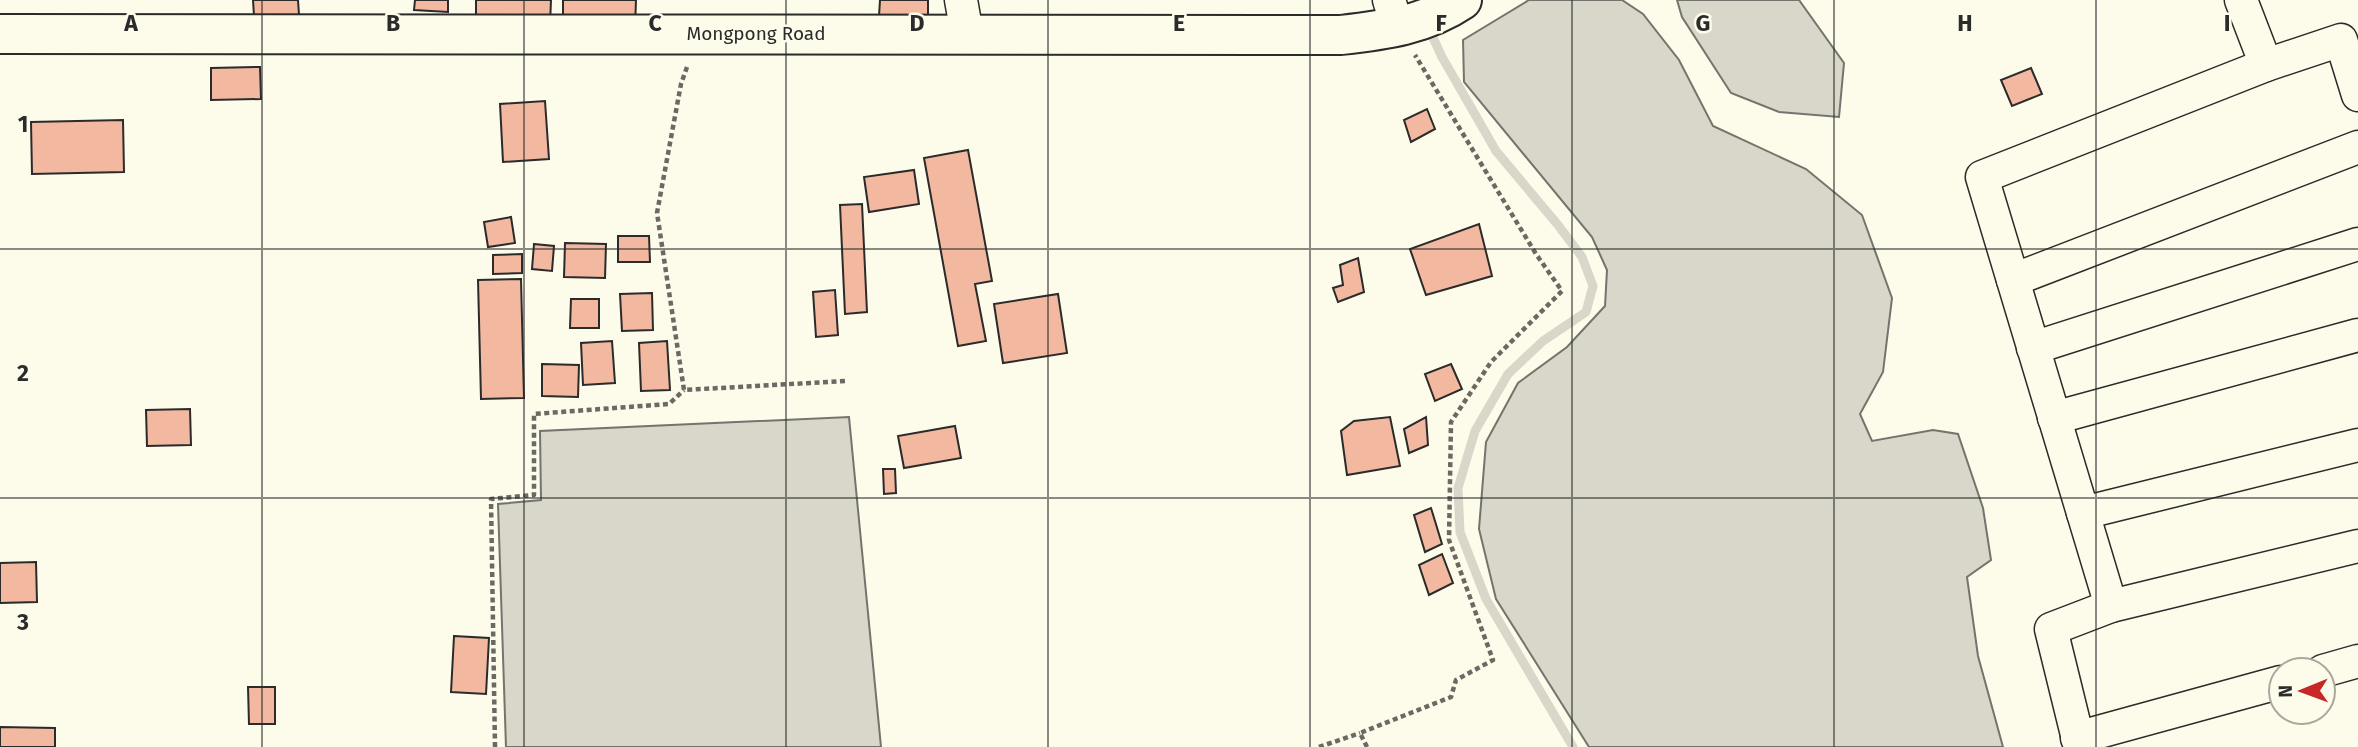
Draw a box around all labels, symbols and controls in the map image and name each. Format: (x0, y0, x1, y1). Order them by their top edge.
text: A (123, 9, 138, 37)
text: B (386, 9, 400, 37)
text: C (648, 9, 662, 37)
text: D (910, 9, 925, 37)
text: E (1173, 9, 1185, 37)
text: F (1435, 9, 1447, 37)
text: G (1696, 9, 1710, 37)
text: H (1957, 9, 1973, 37)
text: I (2224, 9, 2230, 37)
street label: Mongpong Road (686, 22, 826, 45)
text: 1 (18, 110, 28, 138)
text: 2 (17, 359, 29, 387)
text: 3 (16, 608, 29, 636)
north arrow (2267, 656, 2337, 726)
text: N (2274, 685, 2297, 698)

